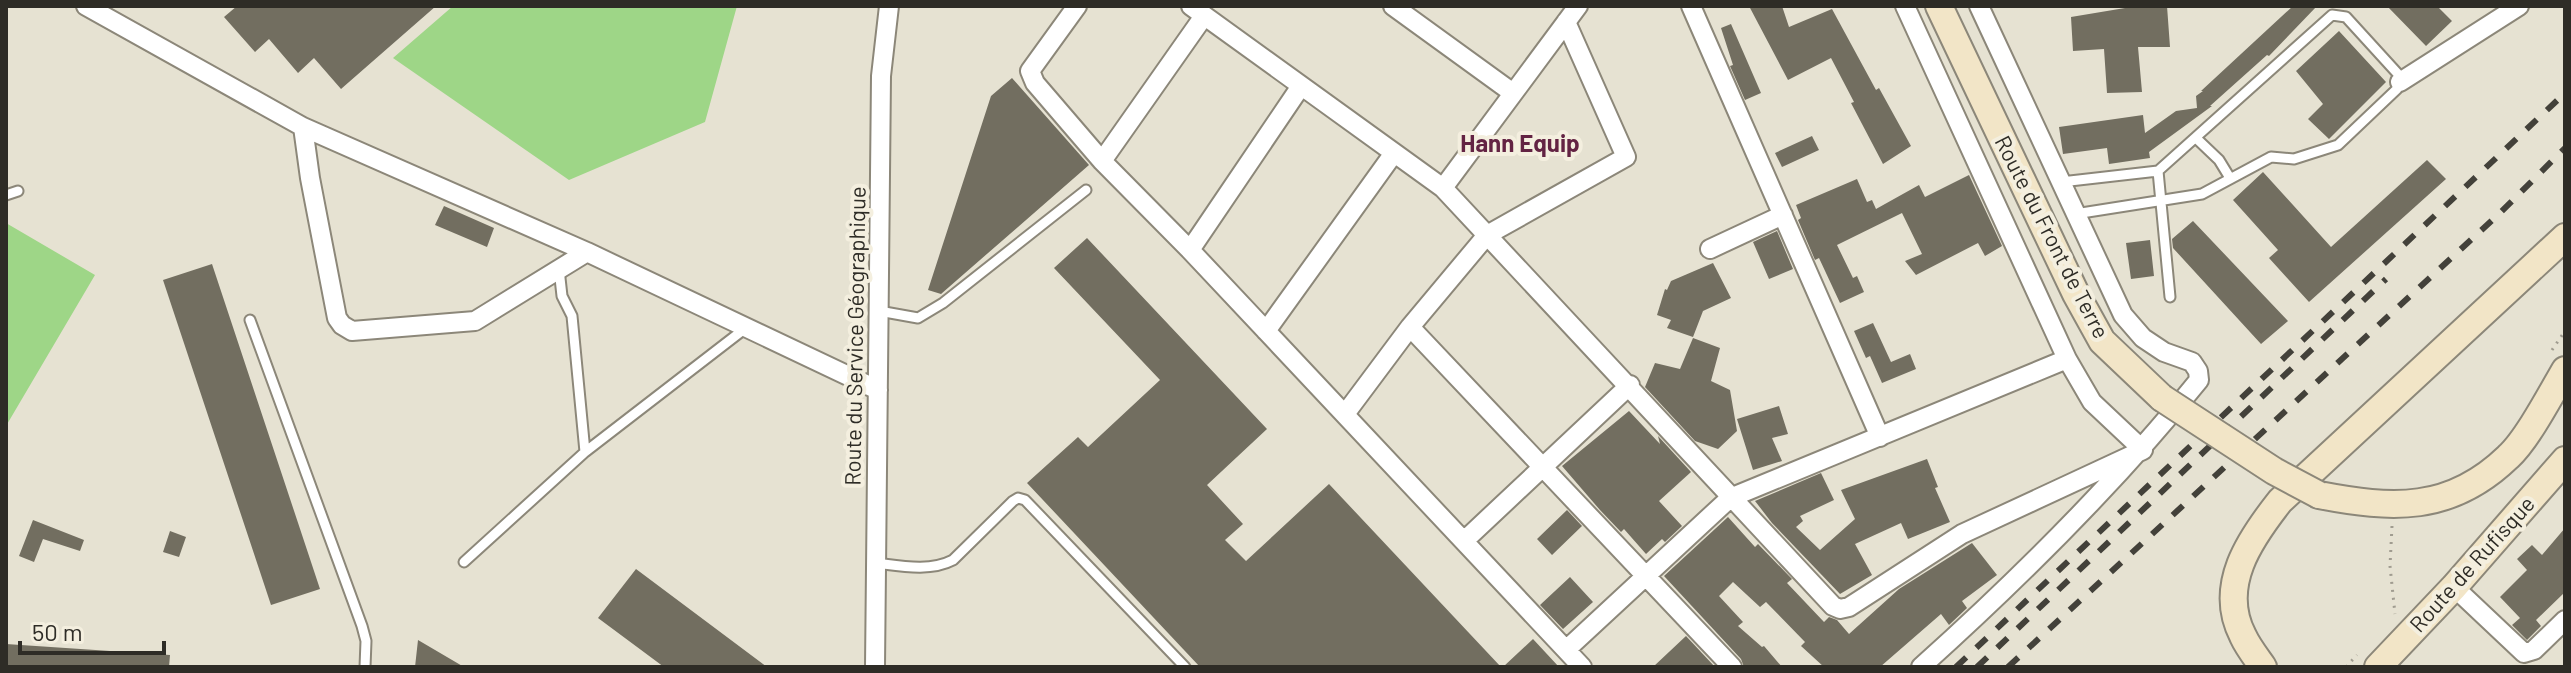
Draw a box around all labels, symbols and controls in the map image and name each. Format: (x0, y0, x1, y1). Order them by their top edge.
district label: Hann Equip (1460, 128, 1580, 157)
street label: Route du Front de Terre (1990, 131, 2115, 342)
street label: Route du Service Géographique (838, 186, 870, 486)
street label: Route de Rufisque (2403, 490, 2539, 637)
scale bar (20, 605, 164, 655)
text: 50 m (32, 617, 83, 646)

